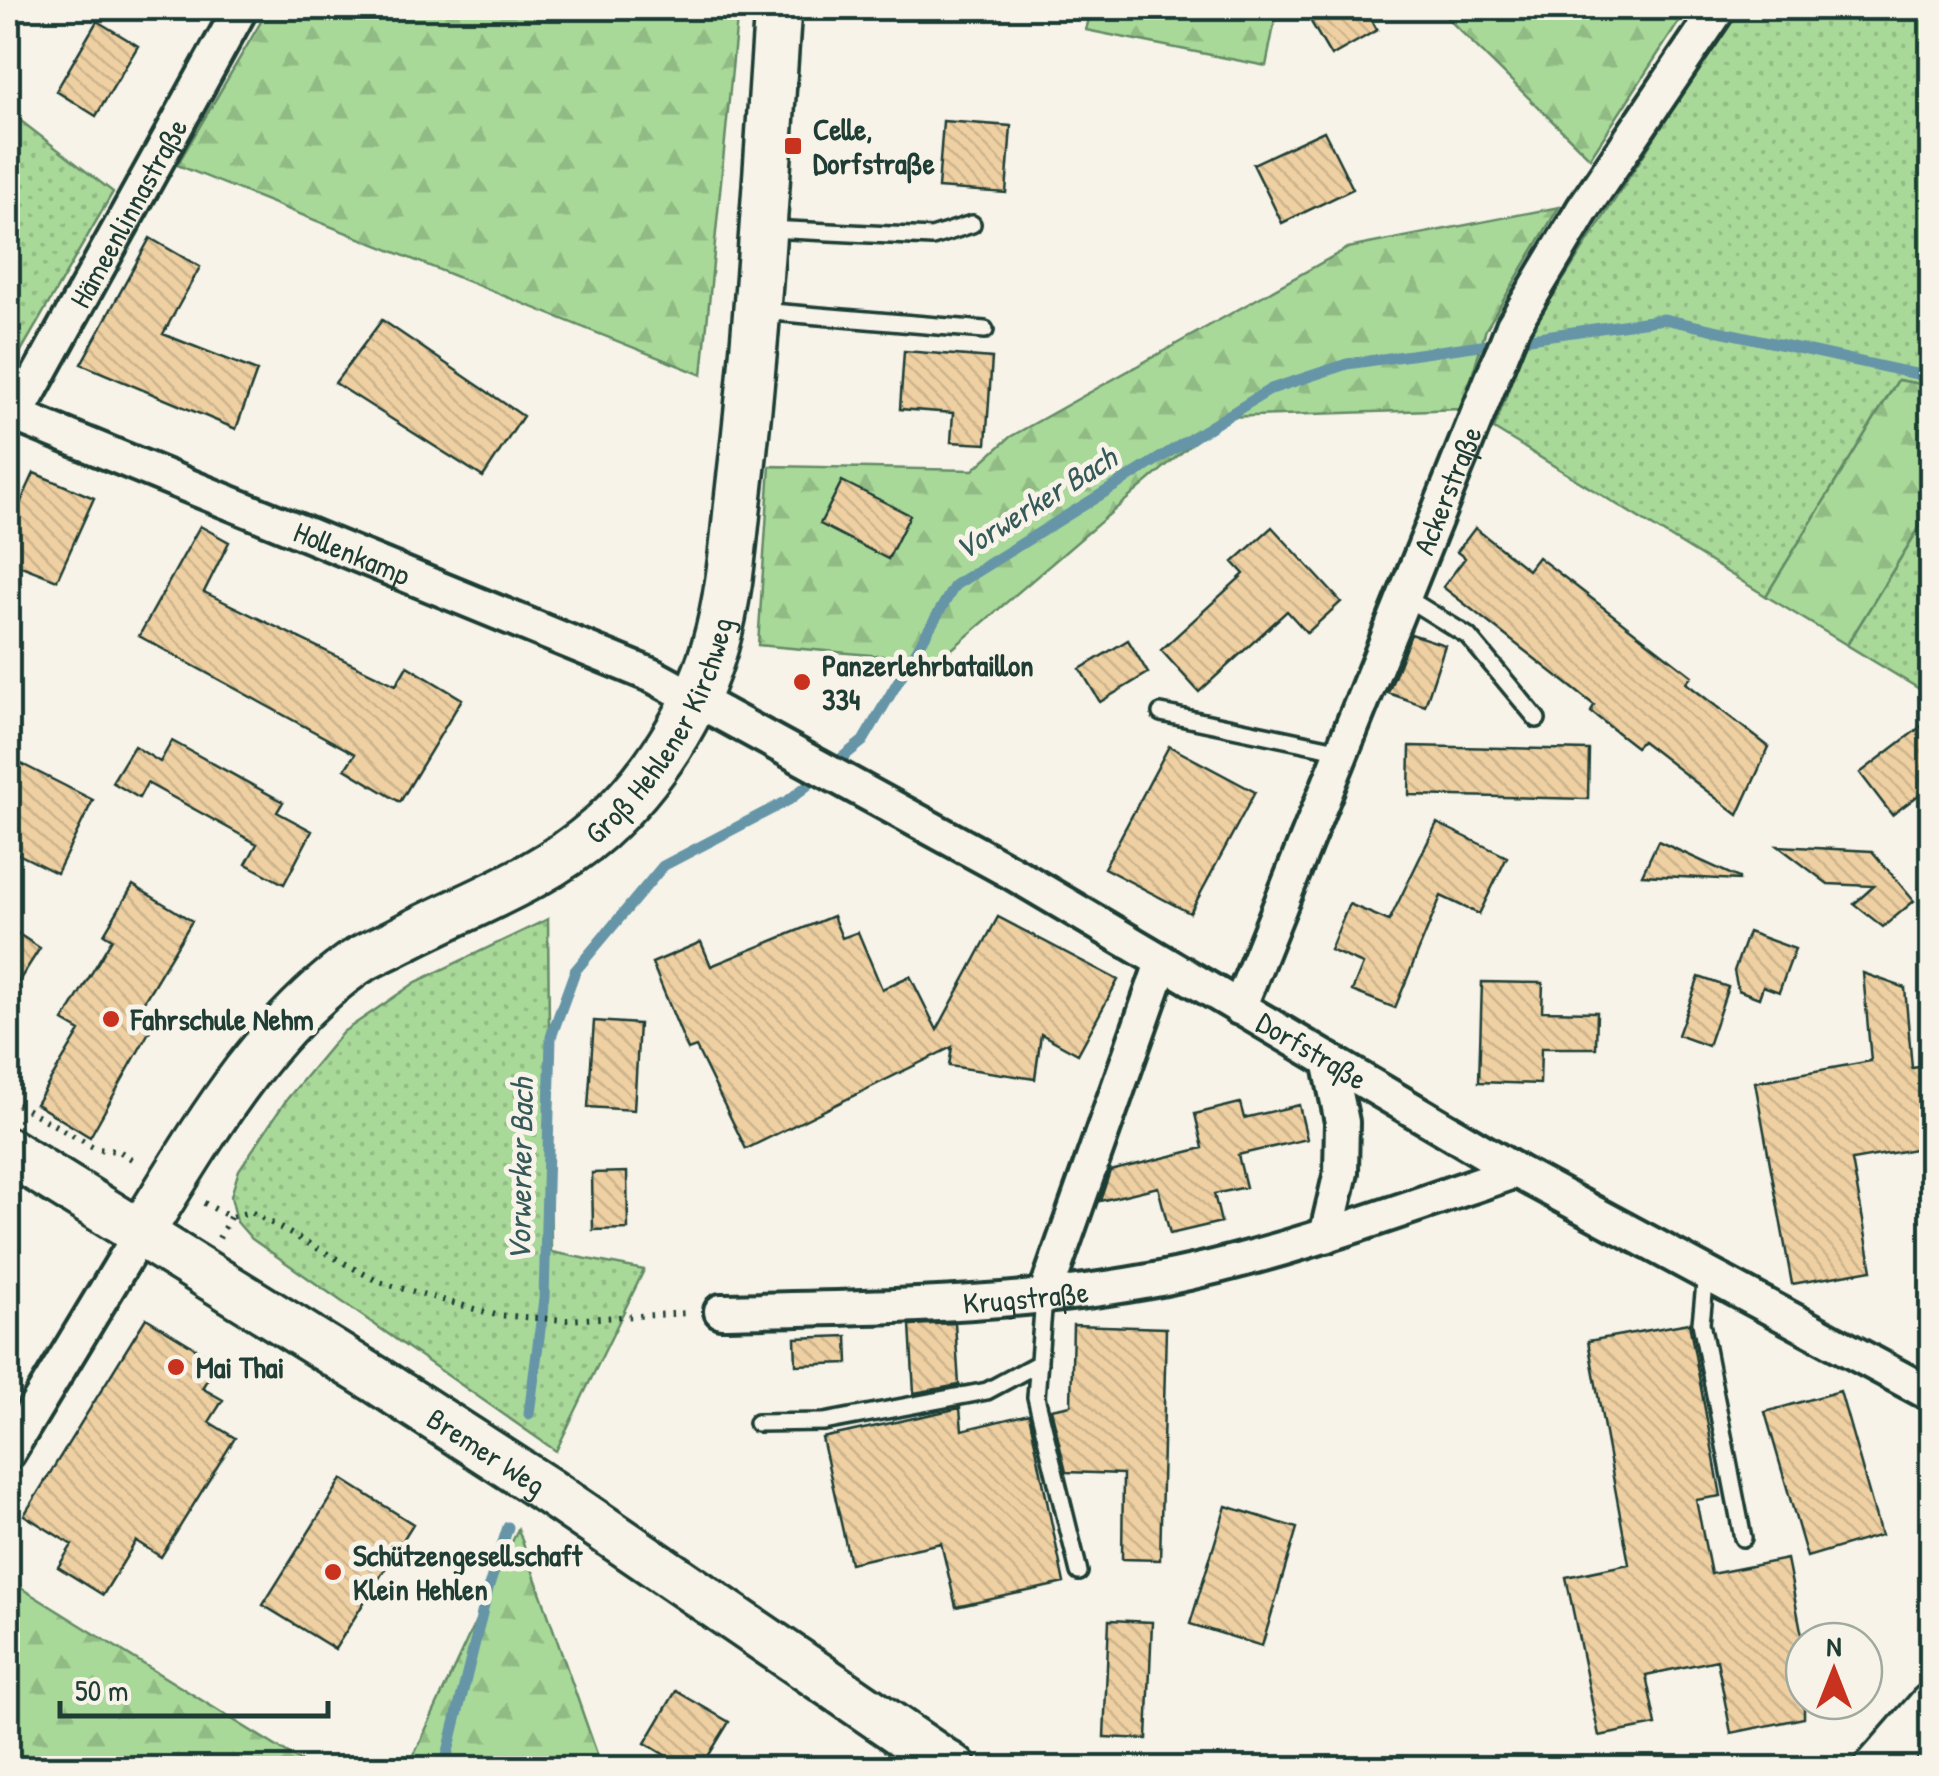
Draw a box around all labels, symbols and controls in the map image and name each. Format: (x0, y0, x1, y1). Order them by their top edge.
place label: Celle, Dorfstraße (813, 109, 935, 184)
street label: Hämeenlinnastraße (60, 111, 196, 315)
marker: Celle, Dorfstraße (782, 135, 804, 157)
street label: Ackerstraße (1403, 420, 1491, 560)
water label: Vorwerker Bach (946, 435, 1126, 570)
street label: Hollenkamp (288, 511, 416, 595)
street label: Groß Hehlener Kirchweg (576, 614, 741, 853)
place label: Panzerlehrbataillon 334 (822, 645, 1034, 719)
marker: Panzerlehrbataillon 334 (791, 671, 813, 693)
place label: Fahrschule Nehm (130, 999, 314, 1039)
street label: Dorfstraße (1250, 1002, 1375, 1099)
marker: Fahrschule Nehm (100, 1008, 122, 1030)
water label: Vorwerker Bach (497, 1075, 543, 1262)
street label: Krugstraße (962, 1271, 1091, 1323)
place label: Mai Thai (196, 1347, 284, 1387)
marker: Mai Thai (165, 1356, 187, 1378)
street label: Bremer Weg (420, 1398, 553, 1504)
place label: Schützengesellschaft Klein Hehlen (353, 1535, 584, 1609)
marker: Schützengesellschaft Klein Hehlen (322, 1561, 344, 1583)
north arrow (1784, 1621, 1884, 1721)
text: N (1827, 1627, 1842, 1665)
scale bar (60, 1656, 328, 1718)
text: 50 m (75, 1670, 128, 1710)

